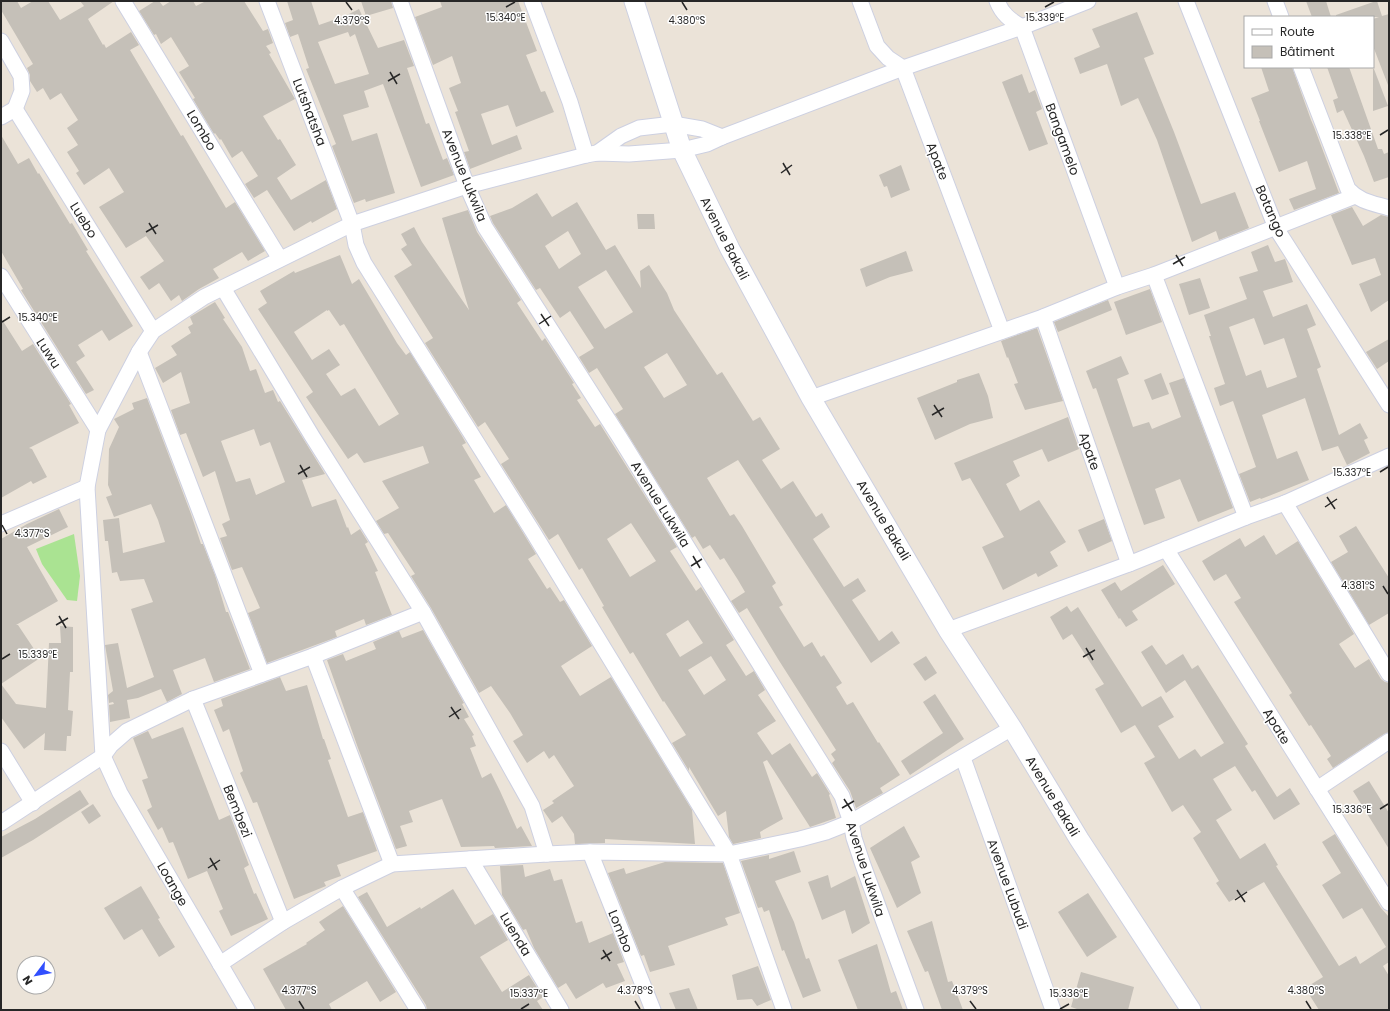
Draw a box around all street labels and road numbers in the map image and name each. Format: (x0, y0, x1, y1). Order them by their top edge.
street label: Lutshatsha (288, 76, 331, 149)
street label: Bangamelo (1041, 100, 1084, 178)
street label: Lombo (182, 106, 221, 154)
street label: Avenue Lukwila (437, 126, 492, 225)
street label: Apate (922, 140, 953, 183)
street label: Botango (1251, 182, 1290, 240)
street label: Avenue Bakali (695, 193, 754, 283)
street label: Luebo (65, 199, 102, 242)
street label: Luwu (32, 334, 66, 372)
street label: Apate (1074, 430, 1105, 473)
street label: Avenue Lukwila (626, 457, 695, 551)
street label: Avenue Bakali (852, 476, 915, 564)
street label: Apate (1258, 705, 1295, 748)
street label: Avenue Bakali (1021, 752, 1084, 840)
street label: Bembezi (218, 782, 257, 840)
street label: Avenue Lukwila (841, 819, 890, 919)
street label: Avenue Lubudi (982, 836, 1033, 932)
street label: Loange (152, 859, 193, 910)
street label: Lombo (603, 907, 638, 955)
street label: Luenda (495, 909, 536, 960)

